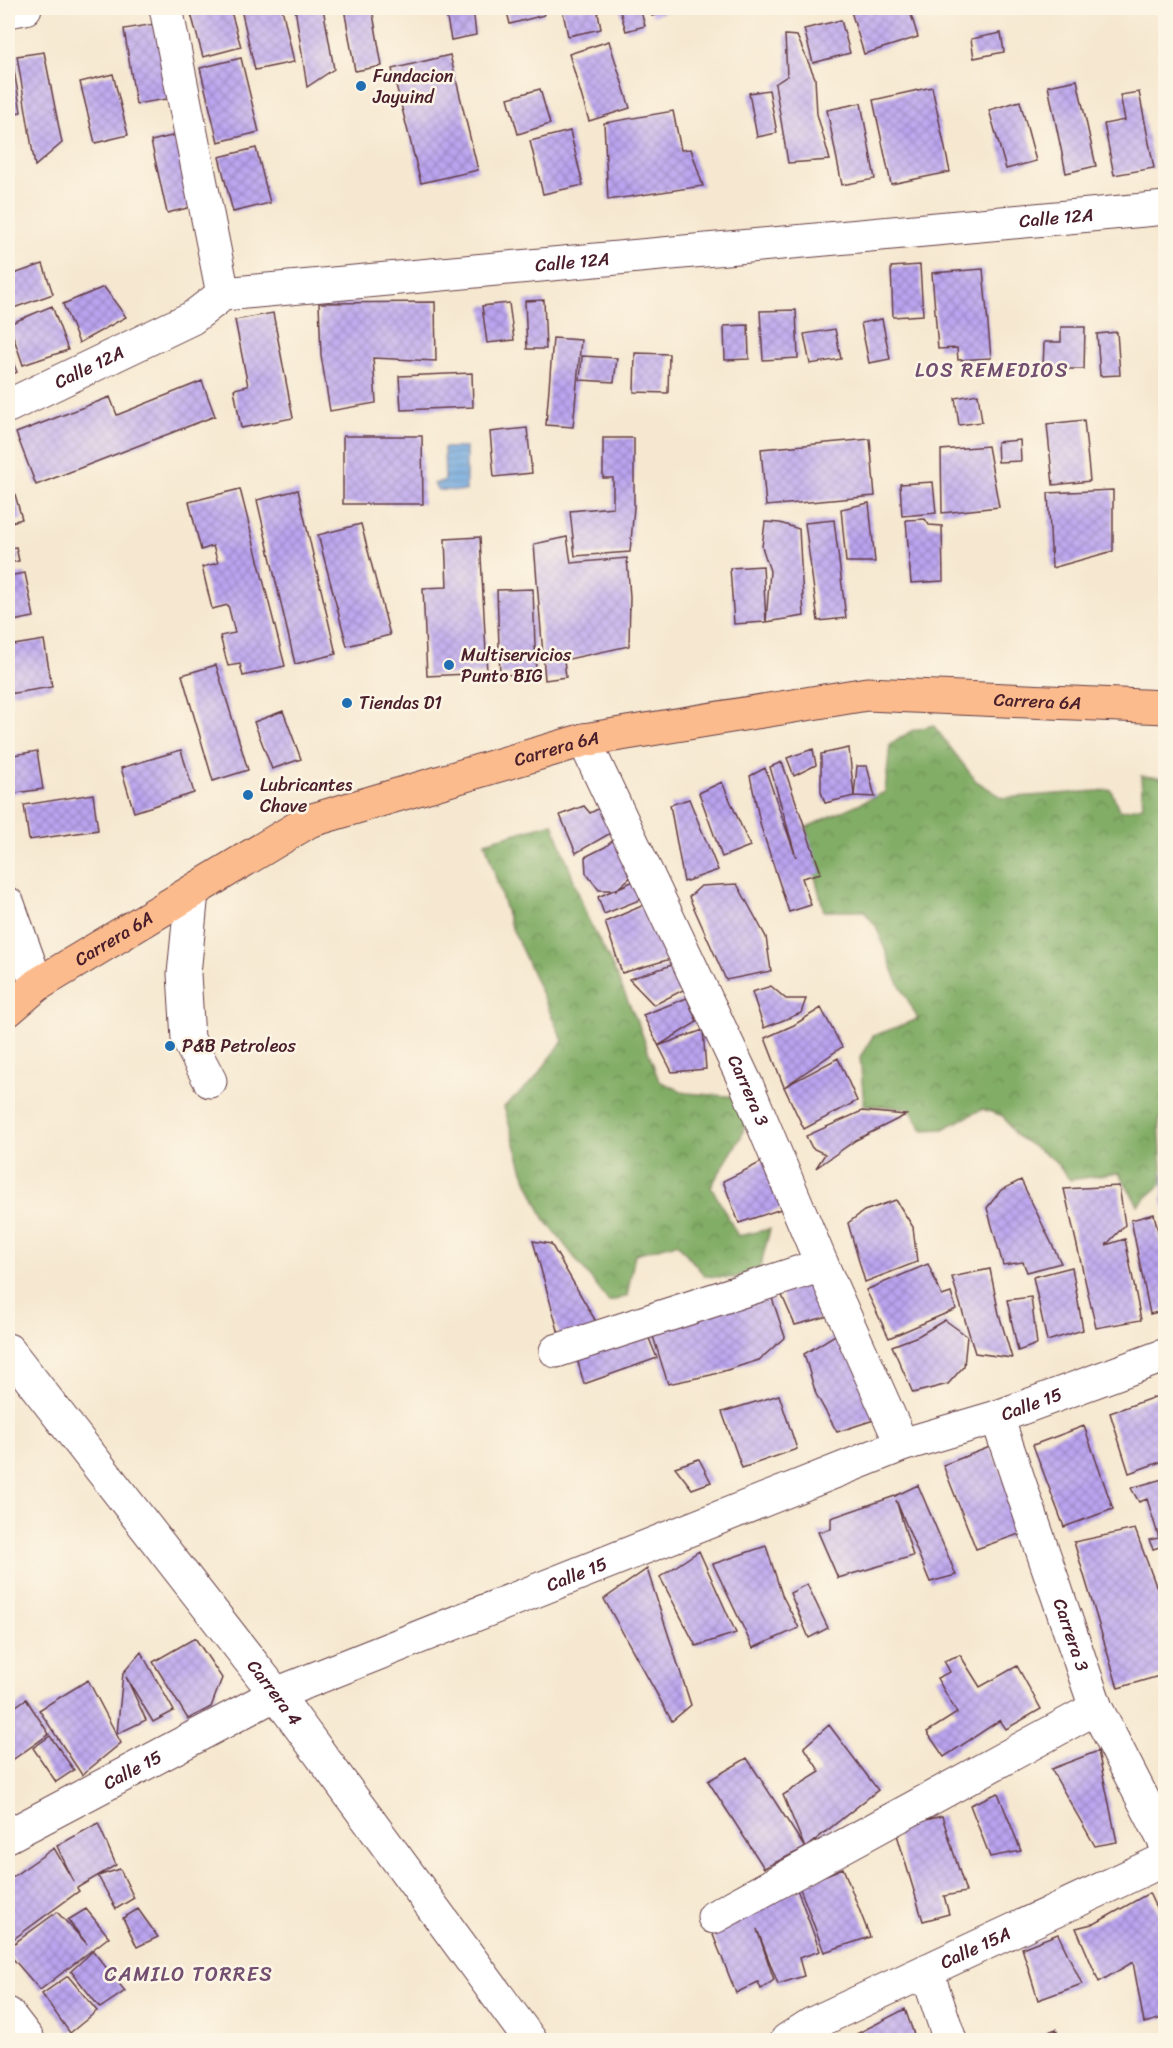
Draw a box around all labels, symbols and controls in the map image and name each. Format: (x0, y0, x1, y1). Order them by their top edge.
place label: Fundacion Jayuind (372, 60, 454, 113)
marker: Fundacion Jayuind (354, 79, 368, 93)
street label: Calle 12A (1018, 199, 1095, 237)
street label: Calle 12A (534, 243, 611, 281)
street label: Calle 12A (49, 337, 130, 398)
district label: LOS REMEDIOS (915, 353, 1069, 388)
place label: Multiservicios Punto BIG (461, 639, 572, 692)
marker: Multiservicios Punto BIG (442, 658, 456, 672)
street label: Carrera 6A (993, 684, 1082, 719)
place label: Tiendas D1 (359, 687, 442, 719)
marker: Tiendas D1 (340, 696, 354, 710)
street label: Carrera 6A (510, 722, 602, 776)
place label: Lubricantes Chave (260, 769, 353, 822)
marker: Lubricantes Chave (241, 788, 255, 802)
street label: Carrera 6A (68, 902, 160, 975)
place label: P&B Petroleos (182, 1030, 296, 1062)
marker: P&B Petroleos (163, 1039, 177, 1053)
street label: Carrera 3 (718, 1049, 778, 1131)
street label: Calle 15 (996, 1378, 1067, 1430)
street label: Calle 15 (541, 1548, 612, 1601)
street label: Carrera 3 (1044, 1594, 1098, 1676)
street label: Carrera 4 (239, 1652, 310, 1733)
street label: Calle 15 (97, 1741, 168, 1799)
street label: Calle 15A (935, 1917, 1016, 1978)
district label: CAMILO TORRES (105, 1957, 273, 1992)

